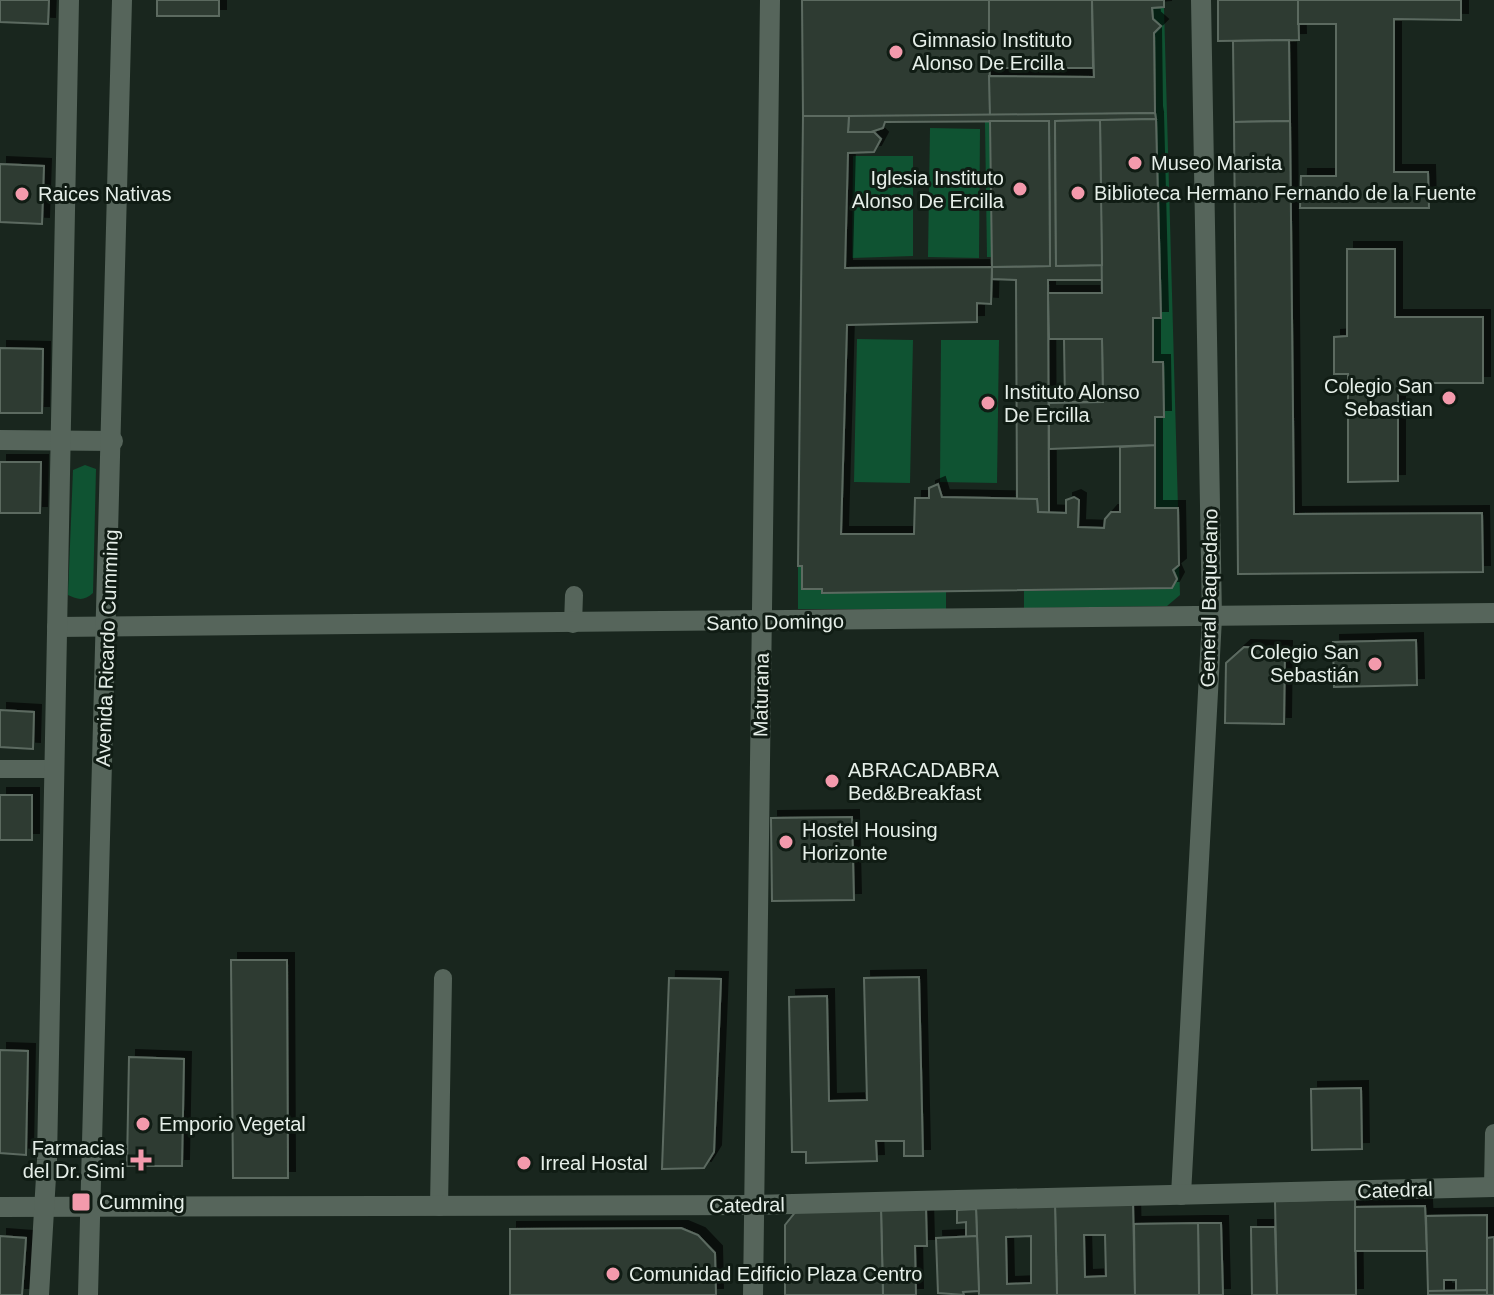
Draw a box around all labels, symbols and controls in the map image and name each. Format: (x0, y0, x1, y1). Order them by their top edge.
place label: Gimnasio Instituto Alonso De Ercilla (912, 29, 1072, 74)
marker: Gimnasio Instituto Alonso De Ercilla (887, 43, 905, 61)
place label: Museo Marista (1151, 152, 1283, 174)
marker: Museo Marista (1126, 154, 1144, 172)
place label: Iglesia Instituto Alonso De Ercilla (852, 167, 1005, 212)
marker: Iglesia Instituto Alonso De Ercilla (1011, 180, 1029, 198)
place label: Biblioteca Hermano Fernando de la Fuente (1094, 182, 1476, 204)
place label: Raices Nativas (38, 183, 171, 205)
marker: Biblioteca Hermano Fernando de la Fuente (1069, 184, 1087, 202)
marker: Raices Nativas (13, 185, 31, 203)
place label: Colegio San Sebastian (1324, 375, 1433, 420)
place label: Instituto Alonso De Ercilla (1004, 381, 1140, 426)
marker: Colegio San Sebastian (1440, 389, 1458, 407)
marker: Instituto Alonso De Ercilla (979, 394, 997, 412)
street label: General Baquedano (1196, 508, 1222, 688)
street label: Avenida Ricardo Cumming (92, 529, 122, 767)
street label: Santo Domingo (706, 610, 844, 634)
place label: Colegio San Sebastián (1250, 641, 1359, 686)
street label: Maturana (749, 652, 773, 737)
marker: Colegio San Sebastián (1366, 655, 1384, 673)
place label: ABRACADABRA Bed&Breakfast (848, 759, 1000, 804)
marker: ABRACADABRA Bed&Breakfast (823, 772, 841, 790)
place label: Hostel Housing Horizonte (802, 819, 938, 864)
marker: Hostel Housing Horizonte (777, 833, 795, 851)
place label: Emporio Vegetal (159, 1113, 306, 1135)
marker: Emporio Vegetal (134, 1115, 152, 1133)
place label: Farmacias del Dr. Simi (23, 1137, 125, 1182)
marker: Farmacias del Dr. Simi (132, 1151, 150, 1169)
place label: Irreal Hostal (540, 1152, 648, 1174)
marker: Irreal Hostal (515, 1154, 533, 1172)
street label: Catedral (1357, 1178, 1433, 1202)
marker: Cumming (70, 1191, 92, 1213)
place label: Cumming (99, 1191, 185, 1213)
street label: Catedral (709, 1193, 785, 1217)
place label: Comunidad Edificio Plaza Centro (629, 1263, 923, 1285)
marker: Comunidad Edificio Plaza Centro (604, 1265, 622, 1283)

